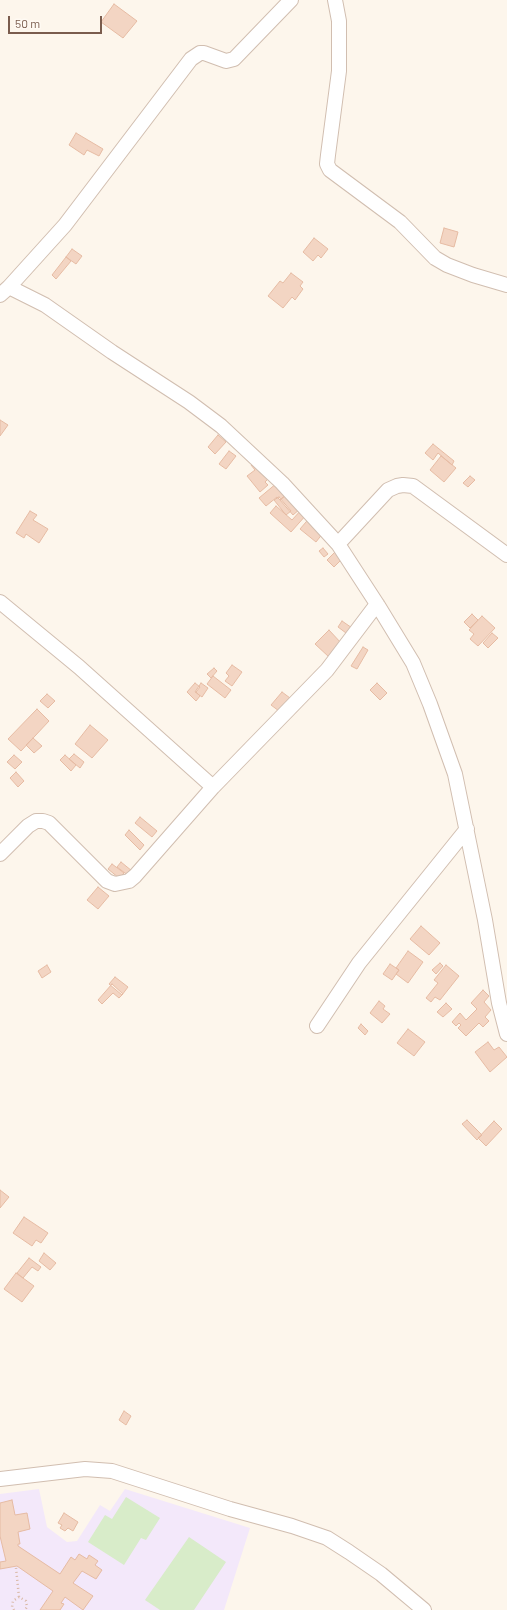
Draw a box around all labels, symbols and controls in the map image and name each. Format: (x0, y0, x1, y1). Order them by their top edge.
scale bar (10, 8, 104, 34)
text: 50 m (15, 16, 40, 30)

